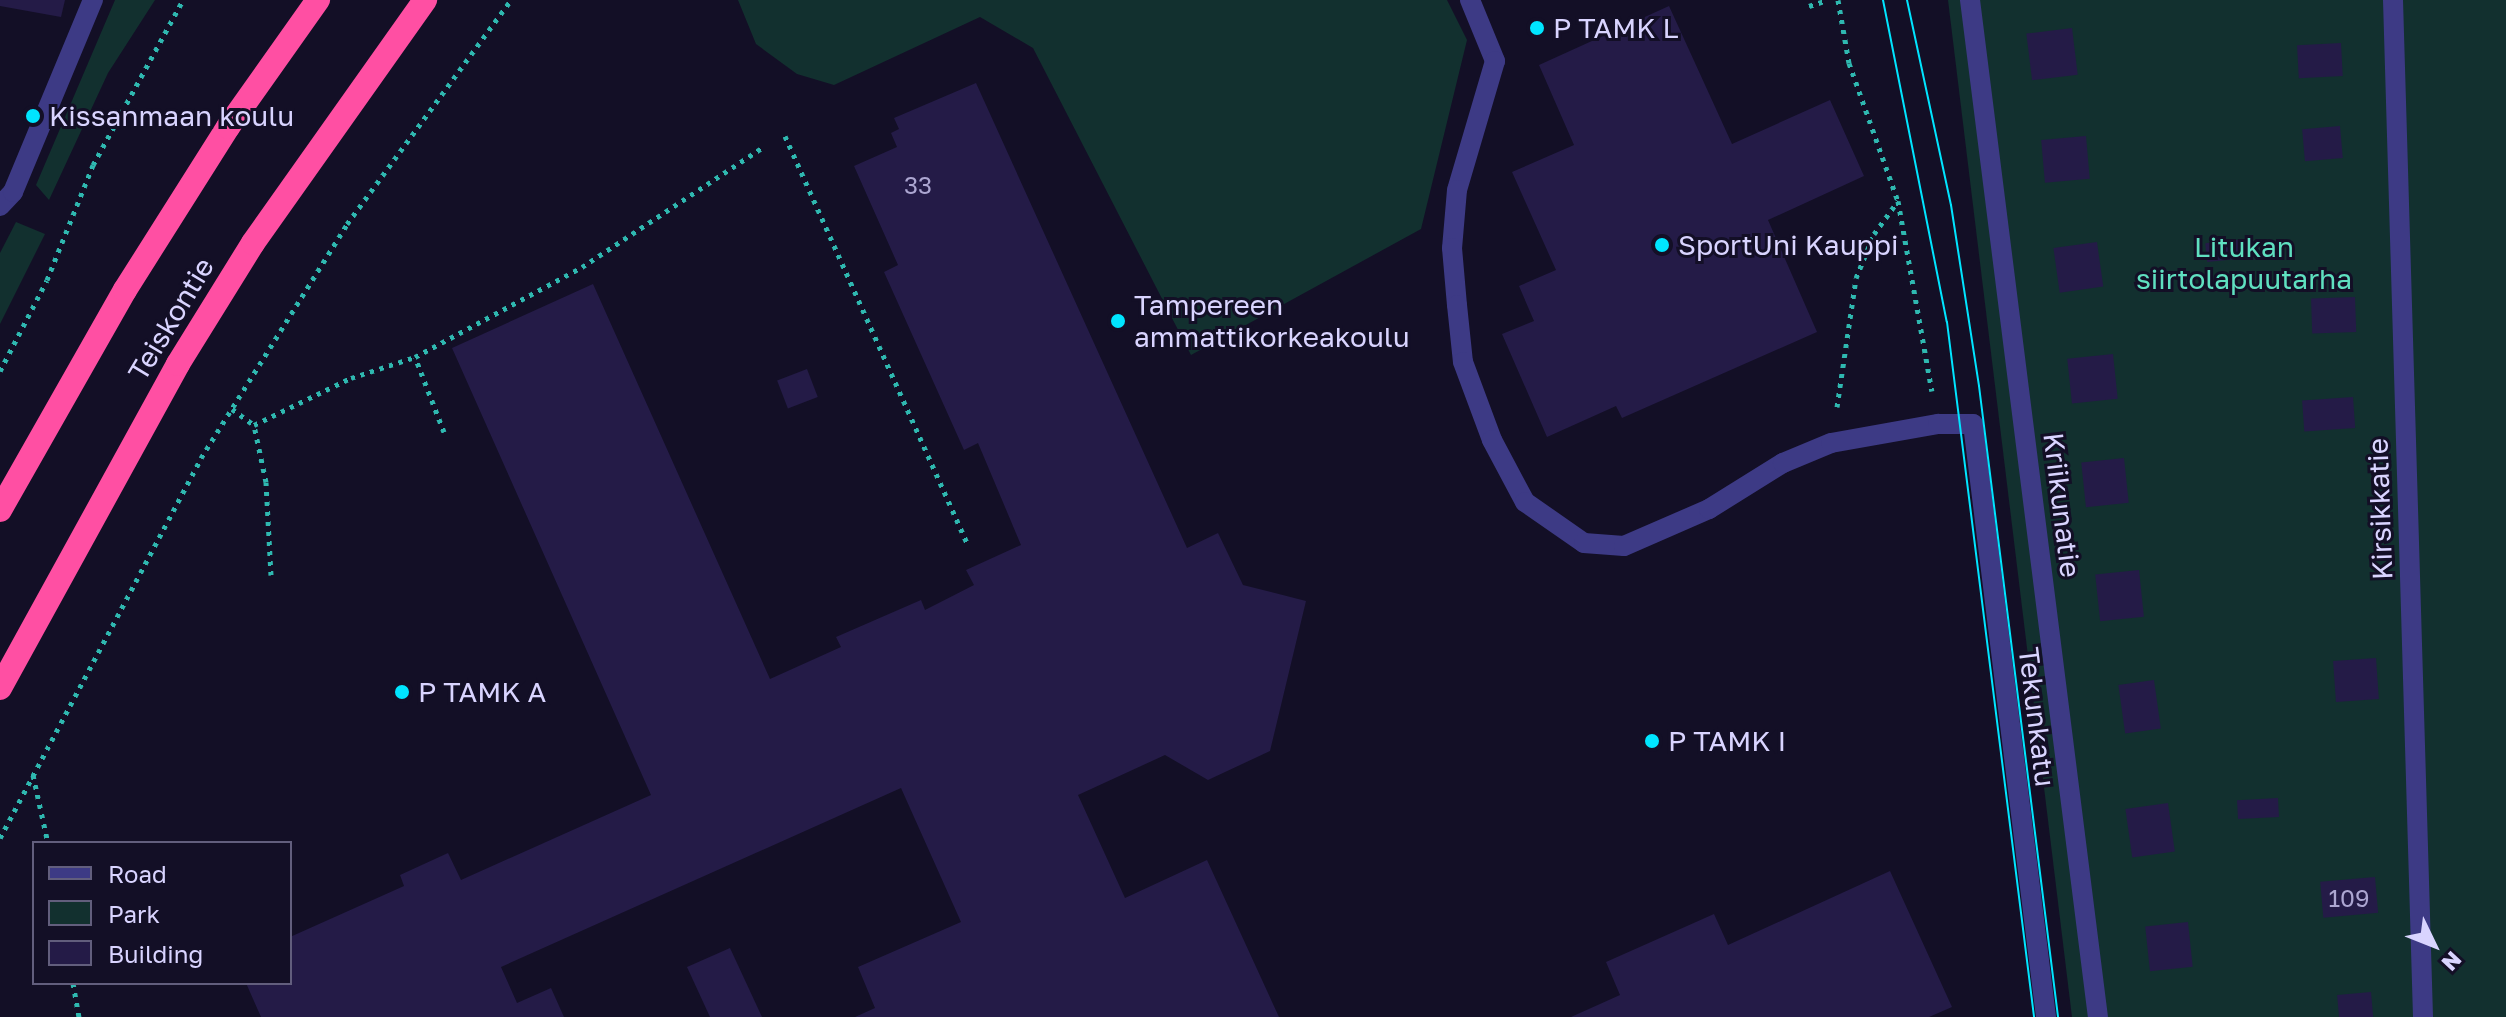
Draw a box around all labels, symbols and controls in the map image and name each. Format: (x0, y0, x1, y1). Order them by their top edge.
place label: P TAMK L (1553, 11, 1679, 45)
marker: P TAMK L (1528, 19, 1546, 37)
place label: Kissanmaan koulu (49, 99, 294, 133)
marker: Kissanmaan koulu (24, 107, 42, 125)
house number: 33 (904, 171, 932, 199)
place label: SportUni Kauppi (1678, 228, 1899, 262)
park label: Litukan siirtolapuutarha (2136, 230, 2352, 296)
marker: SportUni Kauppi (1653, 236, 1671, 254)
street label: Teiskontie (121, 251, 221, 387)
place label: Tampereen ammattikorkeakoulu (1134, 288, 1410, 354)
marker: Tampereen ammattikorkeakoulu (1109, 312, 1127, 330)
street label: Kriikunatie (2036, 431, 2088, 579)
street label: Kirsikkatie (2361, 437, 2399, 581)
street label: Tekunkatu (2012, 645, 2062, 789)
place label: P TAMK A (418, 675, 546, 709)
marker: P TAMK A (393, 683, 411, 701)
place label: P TAMK I (1668, 724, 1786, 758)
marker: P TAMK I (1643, 732, 1661, 750)
legend (32, 841, 292, 985)
text: Road (108, 859, 167, 888)
house number: 109 (2328, 884, 2370, 912)
text: Park (108, 899, 160, 928)
north arrow (2394, 905, 2474, 985)
text: Building (108, 939, 203, 968)
text: N (2436, 946, 2468, 977)

